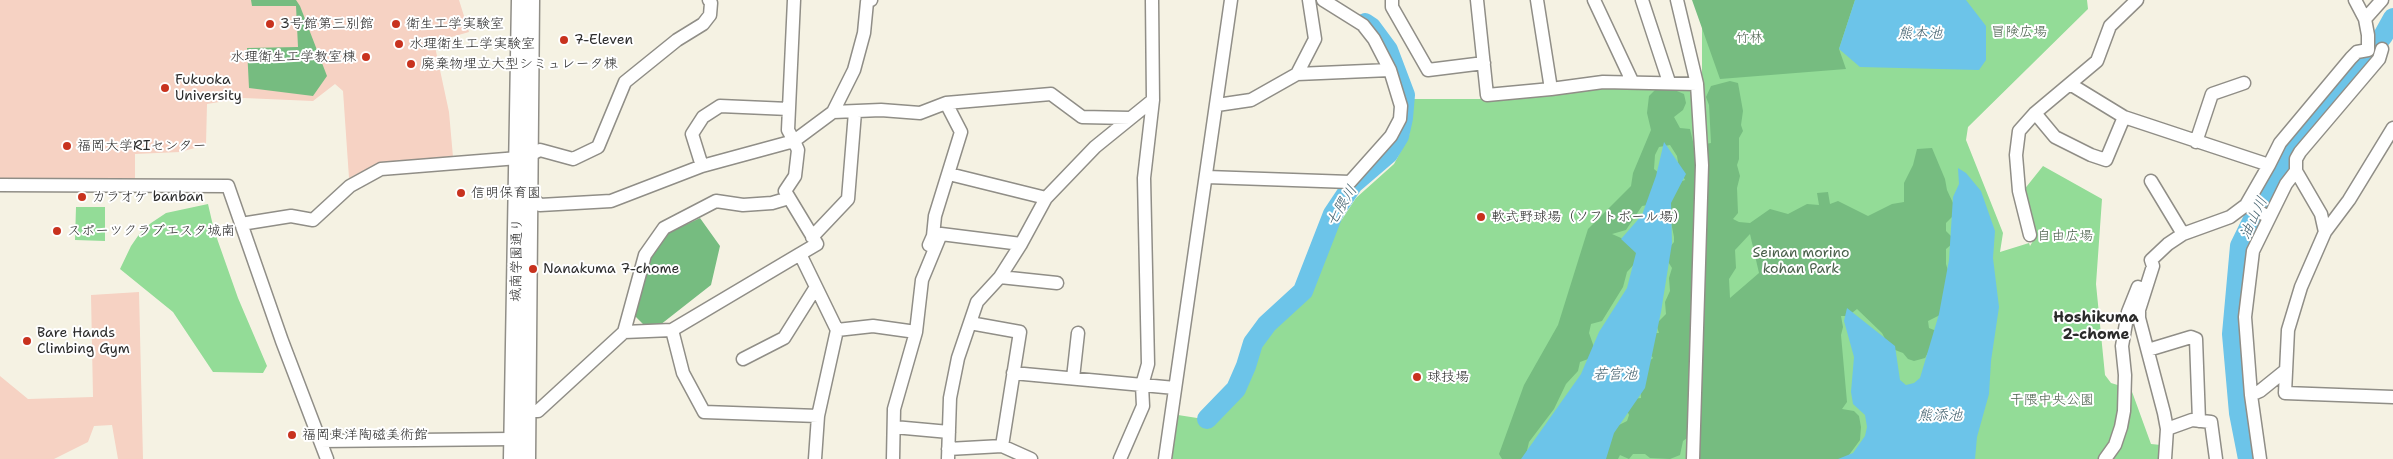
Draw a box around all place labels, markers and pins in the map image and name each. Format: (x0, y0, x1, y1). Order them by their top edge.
place label: 3号館第三別館 (280, 16, 374, 32)
place label: 衛生工学実験室 (406, 16, 504, 32)
marker: 3号館第三別館 (264, 18, 276, 30)
marker: 衛生工学実験室 (390, 18, 402, 30)
place label: 7-Eleven (574, 32, 633, 48)
marker: 7-Eleven (558, 34, 570, 46)
place label: 水理衛生工学実験室 (409, 36, 535, 52)
marker: 水理衛生工学実験室 (393, 38, 405, 50)
place label: 水理衛生工学教室棟 (230, 49, 356, 65)
marker: 水理衛生工学教室棟 (360, 51, 372, 63)
place label: 廃棄物埋立大型シミュレータ棟 (421, 56, 618, 72)
marker: 廃棄物埋立大型シミュレータ棟 (405, 58, 417, 70)
place label: Fukuoka University (175, 72, 242, 104)
marker: Fukuoka University (159, 82, 171, 94)
place label: 福岡大学RIセンター (77, 138, 207, 154)
marker: 福岡大学RIセンター (61, 140, 73, 152)
place label: 信明保育園 (471, 185, 541, 201)
marker: 信明保育園 (455, 187, 467, 199)
place label: カラオケ banban (92, 189, 204, 205)
marker: カラオケ banban (76, 191, 88, 203)
place label: 軟式野球場（ソフトボール場） (1491, 209, 1687, 225)
marker: 軟式野球場（ソフトボール場） (1475, 211, 1487, 223)
place label: スポーツクラブエスタ城南 (67, 223, 235, 239)
marker: スポーツクラブエスタ城南 (51, 225, 63, 237)
place label: Nanakuma 7-chome (543, 261, 679, 277)
marker: Nanakuma 7-chome (527, 263, 539, 275)
place label: Bare Hands Climbing Gym (37, 325, 130, 358)
marker: Bare Hands Climbing Gym (21, 335, 33, 347)
place label: 球技場 (1427, 369, 1469, 385)
marker: 球技場 (1411, 371, 1423, 383)
place label: 福岡東洋陶磁美術館 (302, 427, 428, 443)
marker: 福岡東洋陶磁美術館 (286, 429, 298, 441)

